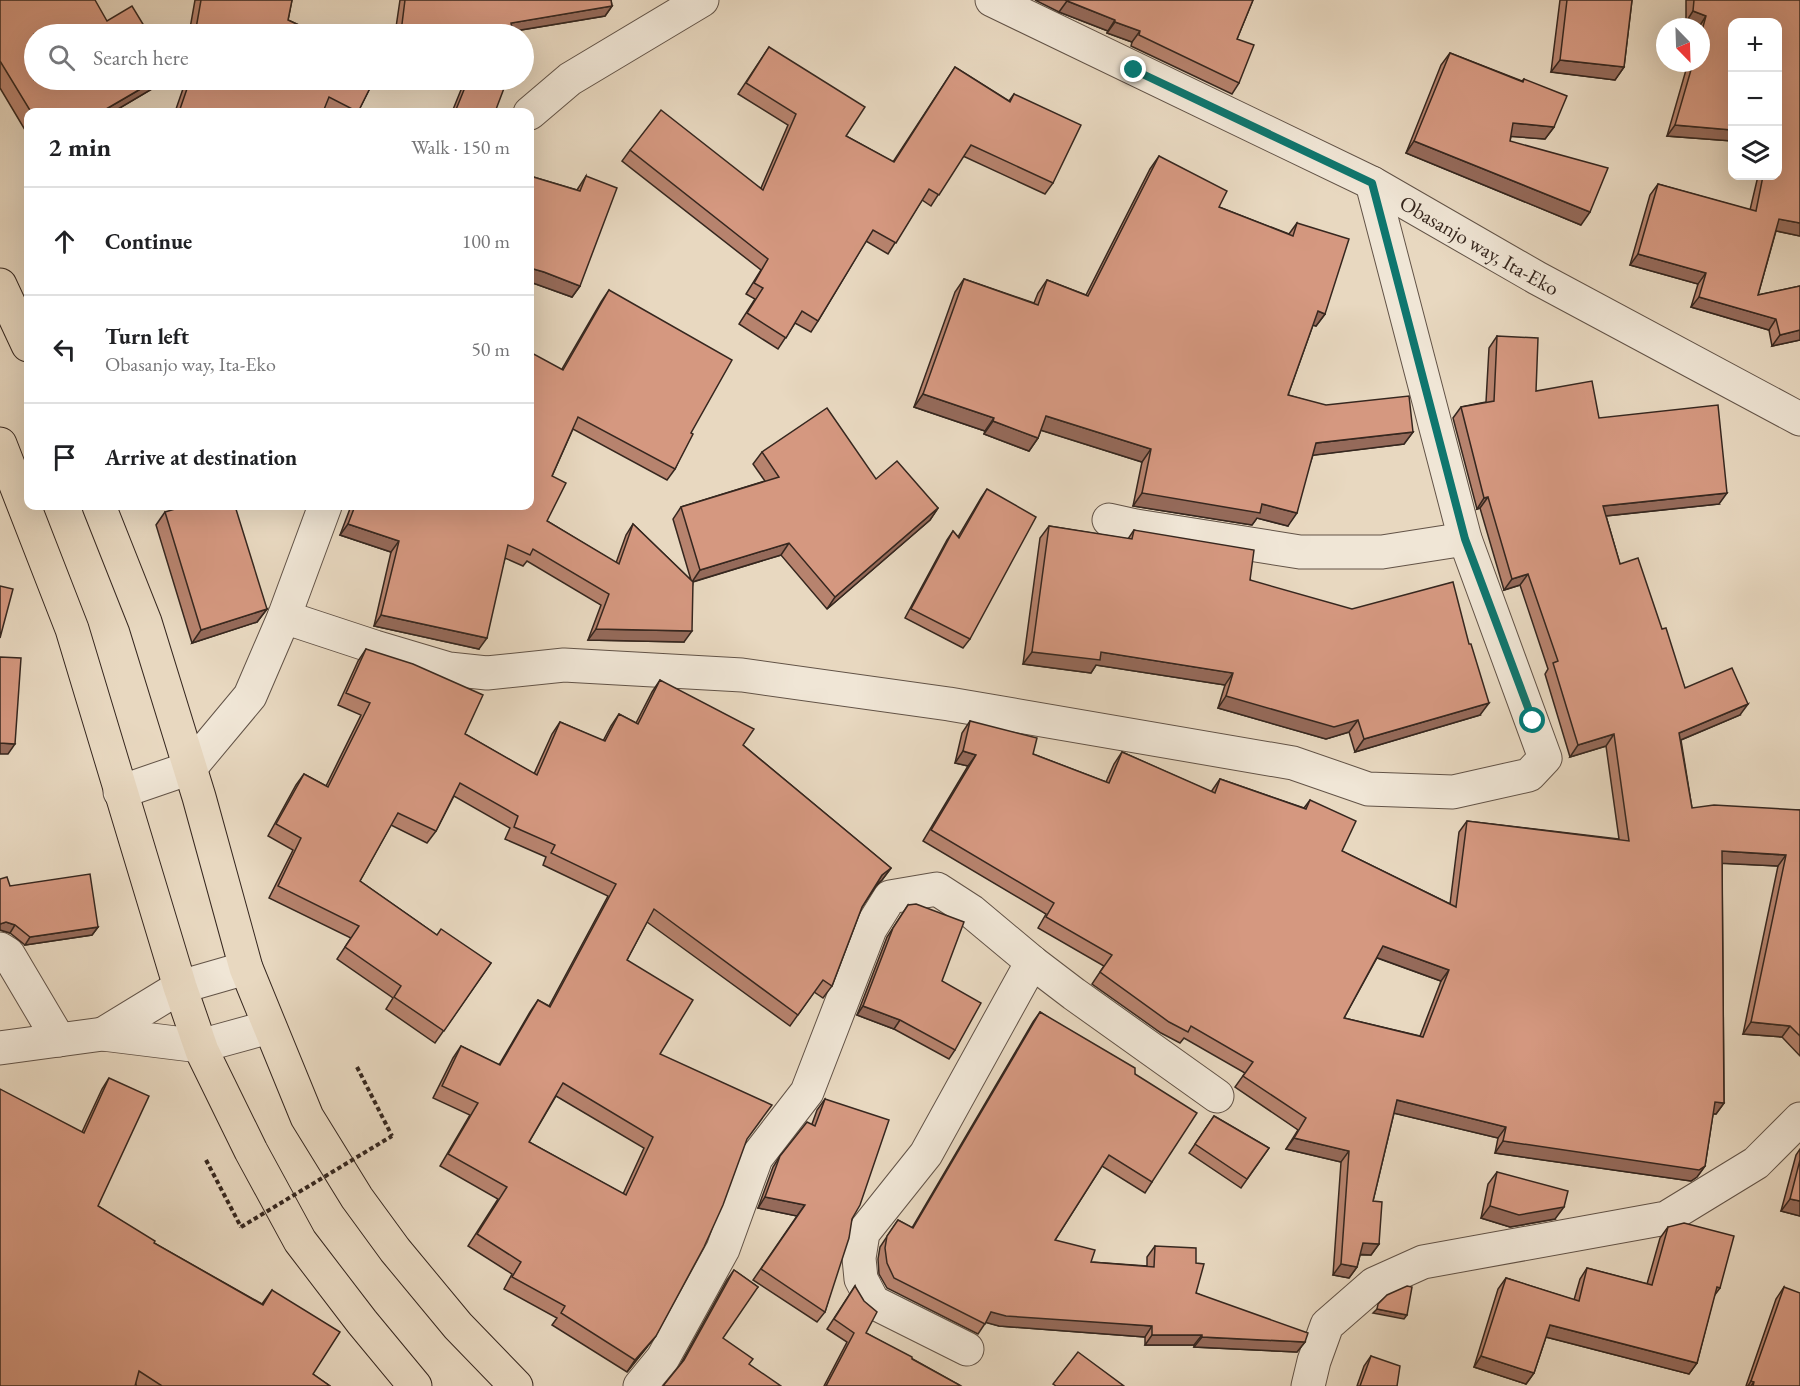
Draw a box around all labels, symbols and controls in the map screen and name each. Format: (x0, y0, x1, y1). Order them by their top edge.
north arrow (1656, 18, 1710, 72)
map controls (1728, 18, 1782, 180)
button: + (1728, 18, 1782, 72)
search box (24, 24, 534, 90)
icon: search (45, 41, 78, 74)
text: Search here (93, 43, 188, 72)
route end (1120, 56, 1146, 82)
button: − (1728, 72, 1782, 126)
button: layers (1728, 126, 1782, 180)
text: 2 min (48, 130, 111, 164)
text: Walk · 150 m (411, 134, 510, 160)
street label: Obasanjo way, Ita-Eko (1395, 188, 1564, 301)
icon: ahead (48, 225, 81, 258)
text: Continue (105, 227, 192, 256)
text: 100 m (462, 228, 510, 254)
text: Turn left (105, 322, 189, 351)
icon: left (48, 333, 81, 366)
text: 50 m (471, 336, 510, 362)
text: Obasanjo way, Ita-Eko (105, 351, 276, 377)
icon: arrive (48, 441, 81, 474)
text: Arrive at destination (105, 443, 297, 472)
route start (1519, 707, 1545, 733)

